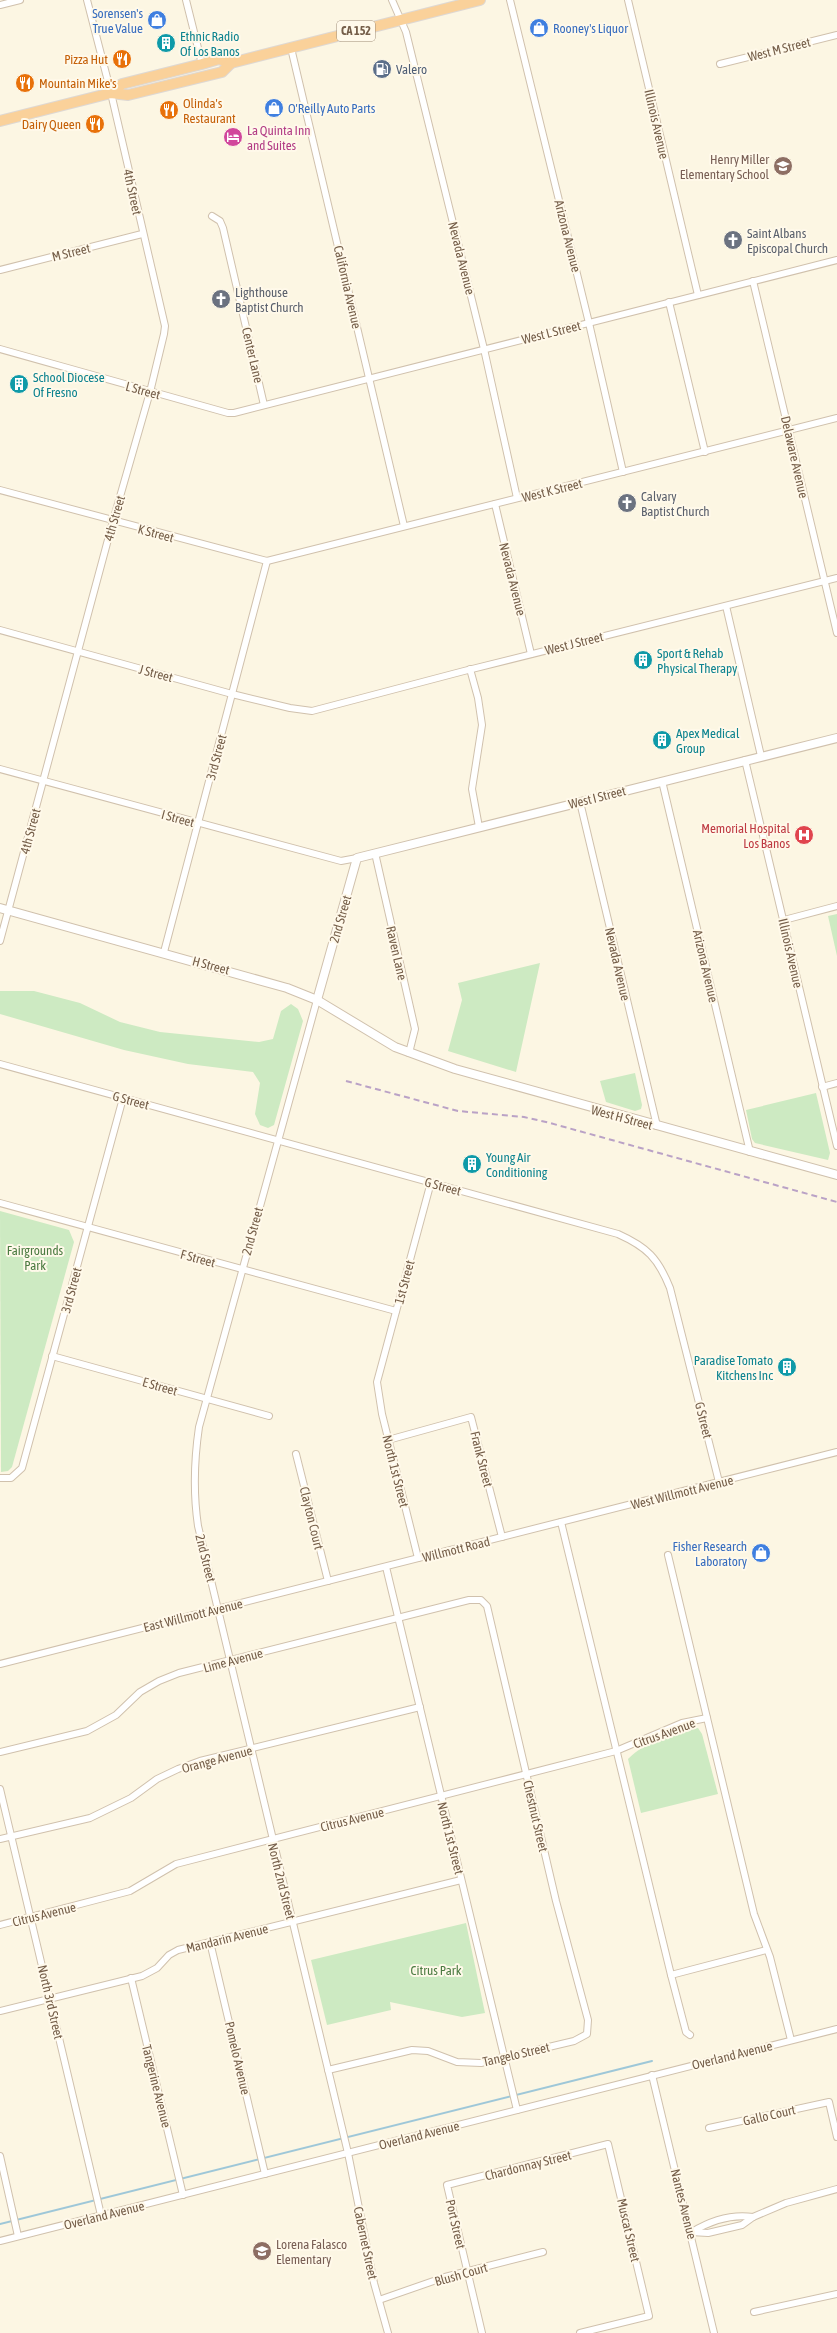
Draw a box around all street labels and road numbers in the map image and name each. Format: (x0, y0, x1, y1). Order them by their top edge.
road number: CA 152 (337, 21, 375, 41)
street label: West M Street (746, 34, 812, 65)
street label: Illinois Avenue (641, 88, 672, 160)
street label: 4th Street (120, 168, 145, 217)
street label: Arizona Avenue (551, 198, 584, 274)
street label: Nevada Avenue (445, 220, 478, 296)
street label: M Street (50, 240, 92, 264)
street label: California Avenue (331, 244, 364, 330)
street label: West L Street (520, 318, 582, 347)
street label: Center Lane (239, 326, 266, 384)
street label: L Street (124, 379, 162, 402)
street label: Delaware Avenue (778, 415, 811, 500)
street label: West K Street (520, 476, 584, 505)
street label: 4th Street (101, 493, 128, 543)
street label: K Street (136, 521, 176, 546)
street label: Nevada Avenue (496, 541, 529, 617)
street label: West J Street (543, 629, 605, 658)
street label: J Street (137, 662, 175, 685)
street label: 3rd Street (203, 733, 230, 781)
street label: West I Street (567, 783, 628, 812)
street label: 4th Street (17, 807, 44, 856)
street label: I Street (160, 807, 196, 830)
street label: 2nd Street (327, 893, 354, 945)
street label: Illinois Avenue (775, 917, 806, 989)
street label: Raven Lane (383, 925, 410, 982)
street label: Nevada Avenue (602, 926, 633, 1002)
street label: Arizona Avenue (690, 928, 721, 1004)
street label: H Street (191, 953, 231, 978)
street label: G Street (111, 1088, 151, 1113)
street label: West H Street (590, 1102, 654, 1133)
street label: G Street (423, 1174, 463, 1199)
street label: 2nd Street (239, 1205, 266, 1257)
street label: F Street (179, 1247, 217, 1270)
street label: 1st Street (391, 1258, 418, 1306)
street label: 3rd Street (58, 1266, 85, 1314)
street label: E Street (141, 1374, 179, 1399)
street label: G Street (692, 1400, 715, 1440)
street label: Frank Street (467, 1430, 496, 1489)
street label: North 1st Street (379, 1433, 412, 1509)
street label: West Willmott Avenue (629, 1472, 735, 1512)
street label: Clayton Court (296, 1485, 327, 1551)
street label: 2nd Street (192, 1533, 219, 1584)
street label: Willmott Road (421, 1534, 491, 1565)
street label: East Willmott Avenue (142, 1596, 244, 1635)
street label: Lime Avenue (202, 1645, 265, 1676)
street label: Citrus Avenue (631, 1715, 697, 1752)
street label: Orange Avenue (180, 1743, 254, 1776)
street label: Chestnut Street (520, 1779, 551, 1854)
street label: North 1st Street (434, 1800, 467, 1876)
street label: Citrus Avenue (319, 1804, 386, 1835)
street label: North 2nd Street (265, 1841, 298, 1921)
street label: Citrus Avenue (11, 1899, 78, 1930)
street label: Mandarin Avenue (184, 1921, 270, 1956)
street label: North 3rd Street (35, 1964, 66, 2041)
street label: Pomelo Avenue (222, 2020, 253, 2096)
street label: Overland Avenue (690, 2038, 774, 2073)
street label: Tangelo Street (481, 2039, 551, 2069)
street label: Tangerine Avenue (139, 2043, 174, 2129)
street label: Gallo Court (741, 2102, 797, 2129)
street label: Overland Avenue (377, 2118, 461, 2153)
street label: Chardonnay Street (483, 2147, 573, 2183)
street label: Nantes Avenue (668, 2167, 700, 2241)
street label: Muscat Street (614, 2197, 643, 2263)
street label: Overland Avenue (62, 2198, 146, 2233)
street label: Port Street (443, 2198, 469, 2250)
street label: Cabernet Street (350, 2205, 381, 2281)
street label: Blush Court (433, 2260, 490, 2289)

